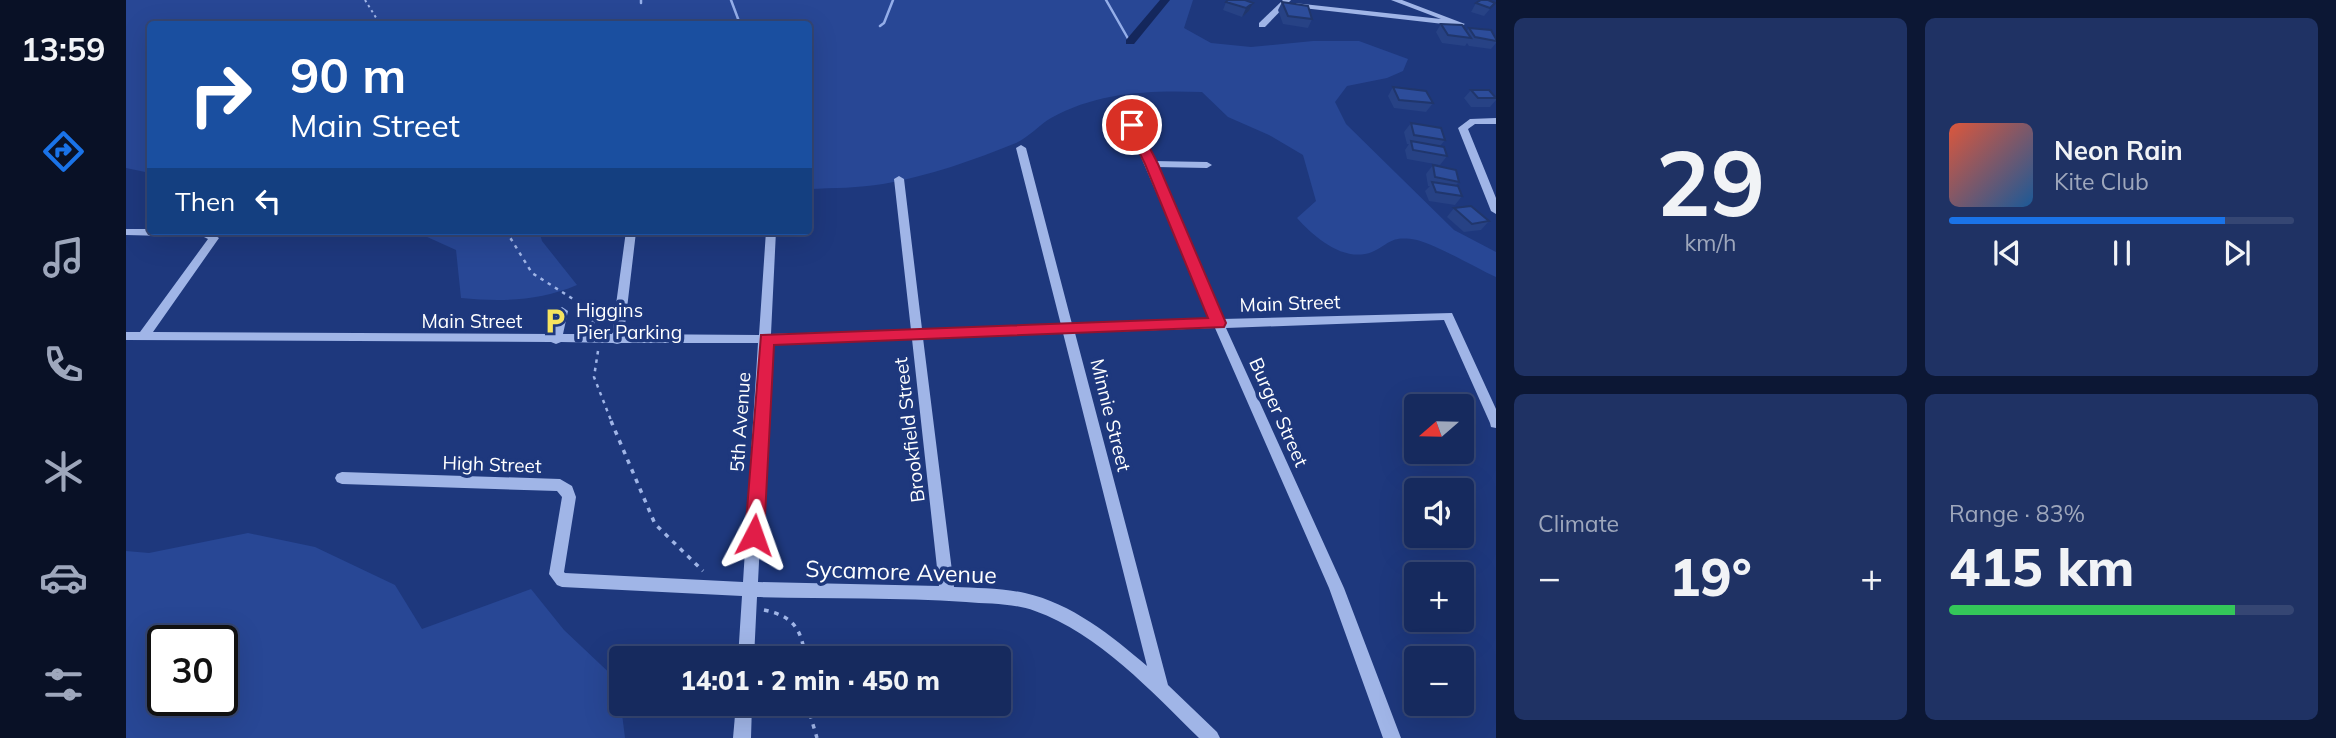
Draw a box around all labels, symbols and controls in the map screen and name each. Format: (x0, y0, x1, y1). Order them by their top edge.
text: 13:59 (21, 29, 105, 69)
text: 90 m (290, 44, 406, 105)
icon: right (175, 49, 266, 140)
pin (1102, 95, 1162, 155)
text: Main Street (290, 105, 460, 145)
icon: arrive (1113, 106, 1151, 144)
text: 29 (1656, 125, 1765, 239)
icon: directions (39, 127, 88, 176)
text: Neon Rain (2054, 134, 2183, 167)
text: Kite Club (2054, 167, 2149, 196)
icon: left (249, 182, 287, 220)
text: Then (175, 185, 235, 218)
text: km/h (1684, 228, 1737, 257)
icon: music (39, 233, 88, 282)
icon: previous (1988, 234, 2026, 272)
icon: pause (2103, 234, 2141, 272)
icon: next (2218, 234, 2256, 272)
street label: Main Street (1239, 289, 1341, 317)
place label: Higgins Pier Parking (576, 298, 682, 344)
parking icon: Higgins Pier Parking (540, 306, 570, 336)
street label: Main Street (422, 309, 523, 333)
icon: phone (39, 340, 88, 389)
street label: Burger Street (1244, 354, 1314, 471)
street label: Brookfield Street (888, 356, 930, 504)
street label: Minnie Street (1085, 356, 1137, 474)
street label: 5th Avenue (725, 371, 755, 473)
north arrow (1404, 394, 1474, 464)
map controls (1404, 394, 1474, 716)
icon: climate (39, 447, 88, 496)
street label: High Street (442, 450, 542, 478)
button: sound (1404, 478, 1474, 548)
position arrow (717, 498, 791, 572)
text: Range · 83% (1949, 499, 2085, 528)
text: Climate (1538, 509, 1619, 538)
text: 415 km (1949, 534, 2134, 599)
text: 19° (1669, 544, 1752, 609)
icon: car (39, 553, 88, 602)
text: − (1538, 553, 1561, 601)
text: + (1860, 553, 1883, 601)
street label: Sycamore Avenue (805, 554, 997, 589)
button: + (1404, 562, 1474, 632)
speed limit sign: 30 (147, 625, 238, 716)
button: − (1404, 646, 1474, 716)
icon: filters (39, 660, 88, 709)
text: 14:01 · 2 min · 450 m (680, 664, 940, 697)

